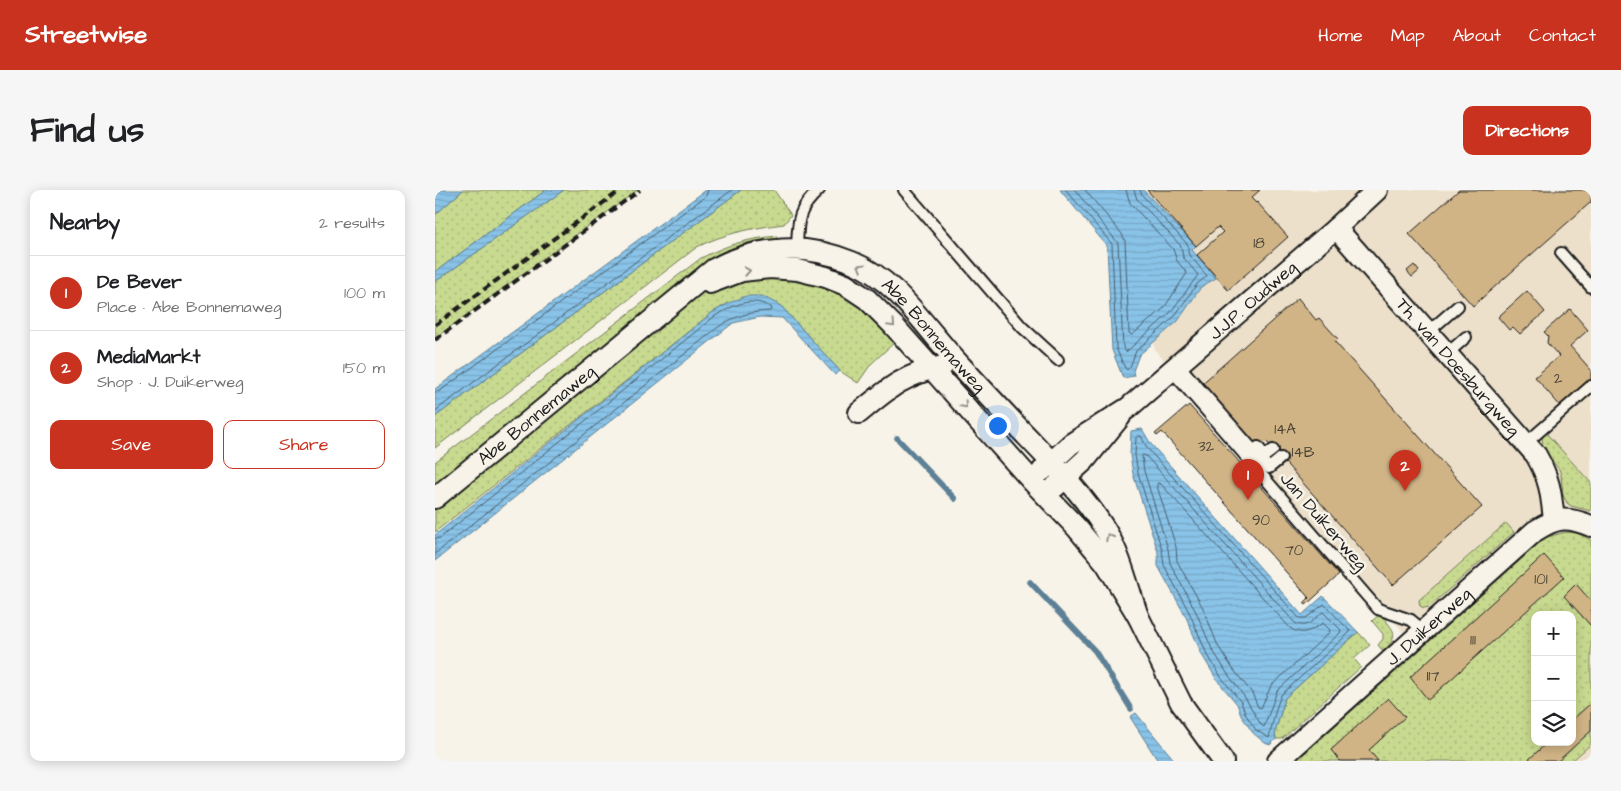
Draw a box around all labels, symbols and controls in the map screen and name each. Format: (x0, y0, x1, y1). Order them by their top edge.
text: Streetwise (25, 18, 147, 52)
text: Home (1318, 23, 1363, 48)
text: Map (1391, 23, 1425, 48)
text: About (1453, 23, 1501, 48)
text: Contact (1529, 23, 1596, 48)
text: Find us (30, 106, 144, 155)
button: Directions (1463, 106, 1591, 155)
text: Nearby (50, 208, 120, 237)
text: 2 results (319, 212, 385, 234)
house number: 18 (1253, 233, 1265, 254)
street label: J.J.P. Oudweg (1204, 255, 1303, 346)
one-way arrow (858, 263, 867, 273)
one-way arrow (743, 266, 751, 276)
text: De Bever (97, 269, 182, 296)
street label: Abe Bonnemaweg (876, 272, 992, 399)
text: 1 (65, 282, 67, 304)
text: 100 m (344, 282, 385, 304)
street label: Th. van Doesburgweg (1390, 292, 1526, 443)
text: Place · Abe Bonnemaweg (97, 296, 281, 318)
one-way arrow (886, 319, 895, 328)
text: MediaMarkt (97, 344, 201, 371)
text: 2 (61, 357, 71, 379)
text: 150 m (343, 357, 385, 379)
street label: Abe Bonnemaweg (472, 359, 602, 471)
house number: 2 (1554, 368, 1563, 389)
text: Shop · J. Duikerweg (97, 371, 243, 393)
one-way arrow (958, 399, 967, 408)
your location (985, 413, 1011, 439)
house number: 14A (1274, 419, 1296, 440)
button: Save (50, 420, 213, 469)
button: Share (223, 420, 385, 469)
house number: 32 (1198, 436, 1215, 457)
house number: 14B (1292, 442, 1315, 463)
pin: 2 (1389, 450, 1421, 491)
pin: 1 (1232, 459, 1264, 500)
street label: Jan Duikerweg (1273, 467, 1373, 576)
house number: 90 (1252, 510, 1271, 531)
one-way arrow (1105, 534, 1115, 543)
house number: 70 (1285, 540, 1304, 561)
house number: 101 (1534, 569, 1548, 590)
street label: J. Duikerweg (1381, 582, 1478, 672)
map controls (1531, 611, 1576, 746)
button: + (1531, 611, 1576, 656)
house number: 111 (1470, 630, 1476, 651)
button: − (1531, 656, 1576, 701)
house number: 117 (1426, 666, 1440, 687)
button: layers (1531, 701, 1576, 746)

